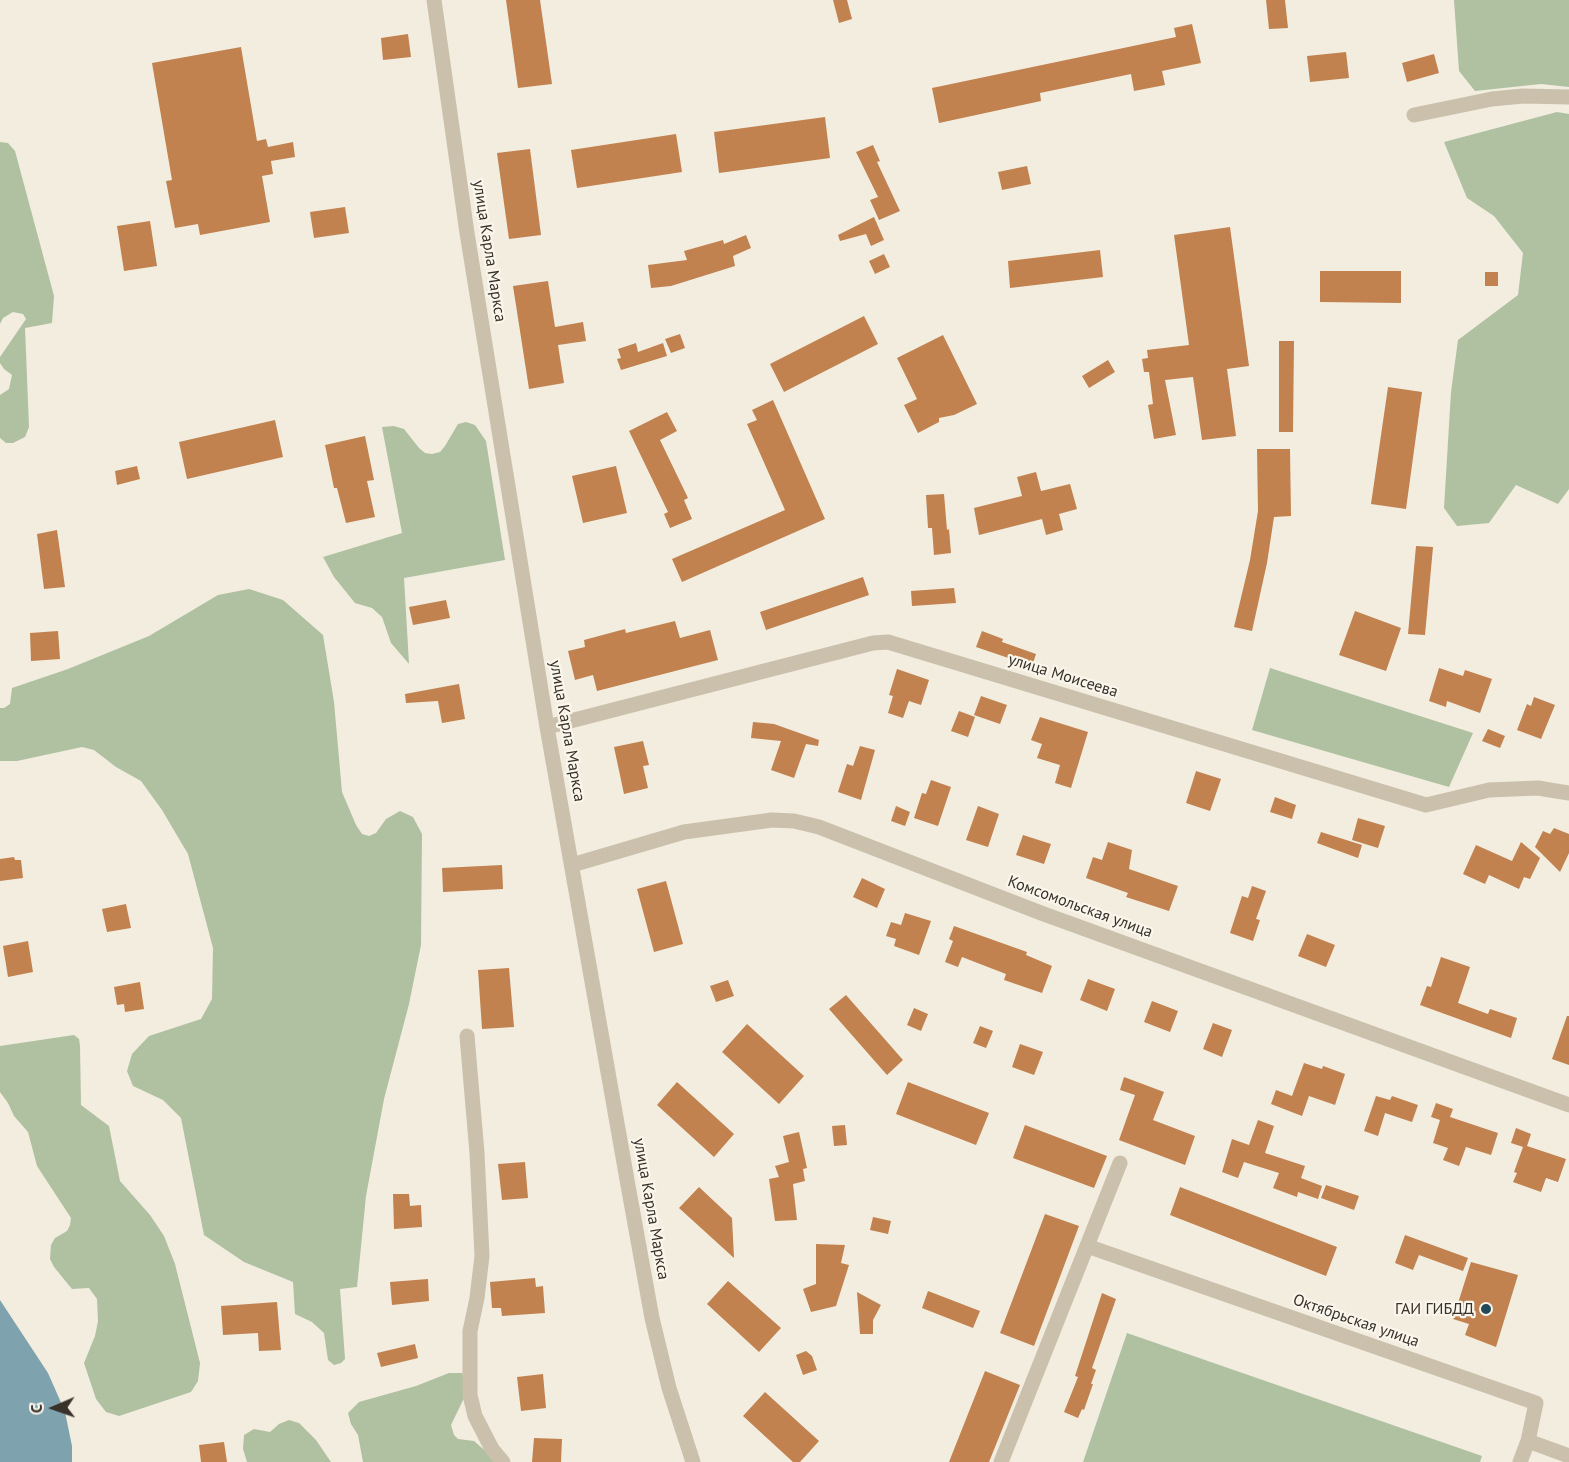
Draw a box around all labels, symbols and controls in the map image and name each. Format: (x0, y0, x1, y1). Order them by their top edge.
street label: улица Карла Маркса (468, 179, 510, 323)
street label: улица Моисеева (1006, 650, 1120, 702)
street label: улица Карла Маркса (545, 659, 589, 803)
street label: Комсомольская улица (1005, 872, 1155, 942)
street label: улица Карла Маркса (629, 1137, 673, 1281)
street label: Октябрьская улица (1290, 1290, 1422, 1352)
place label: ГАИ ГИБДД (1395, 1299, 1474, 1319)
marker: ГАИ ГИБДД (1479, 1302, 1493, 1316)
north arrow (24, 1378, 84, 1438)
text: С (26, 1404, 46, 1413)

